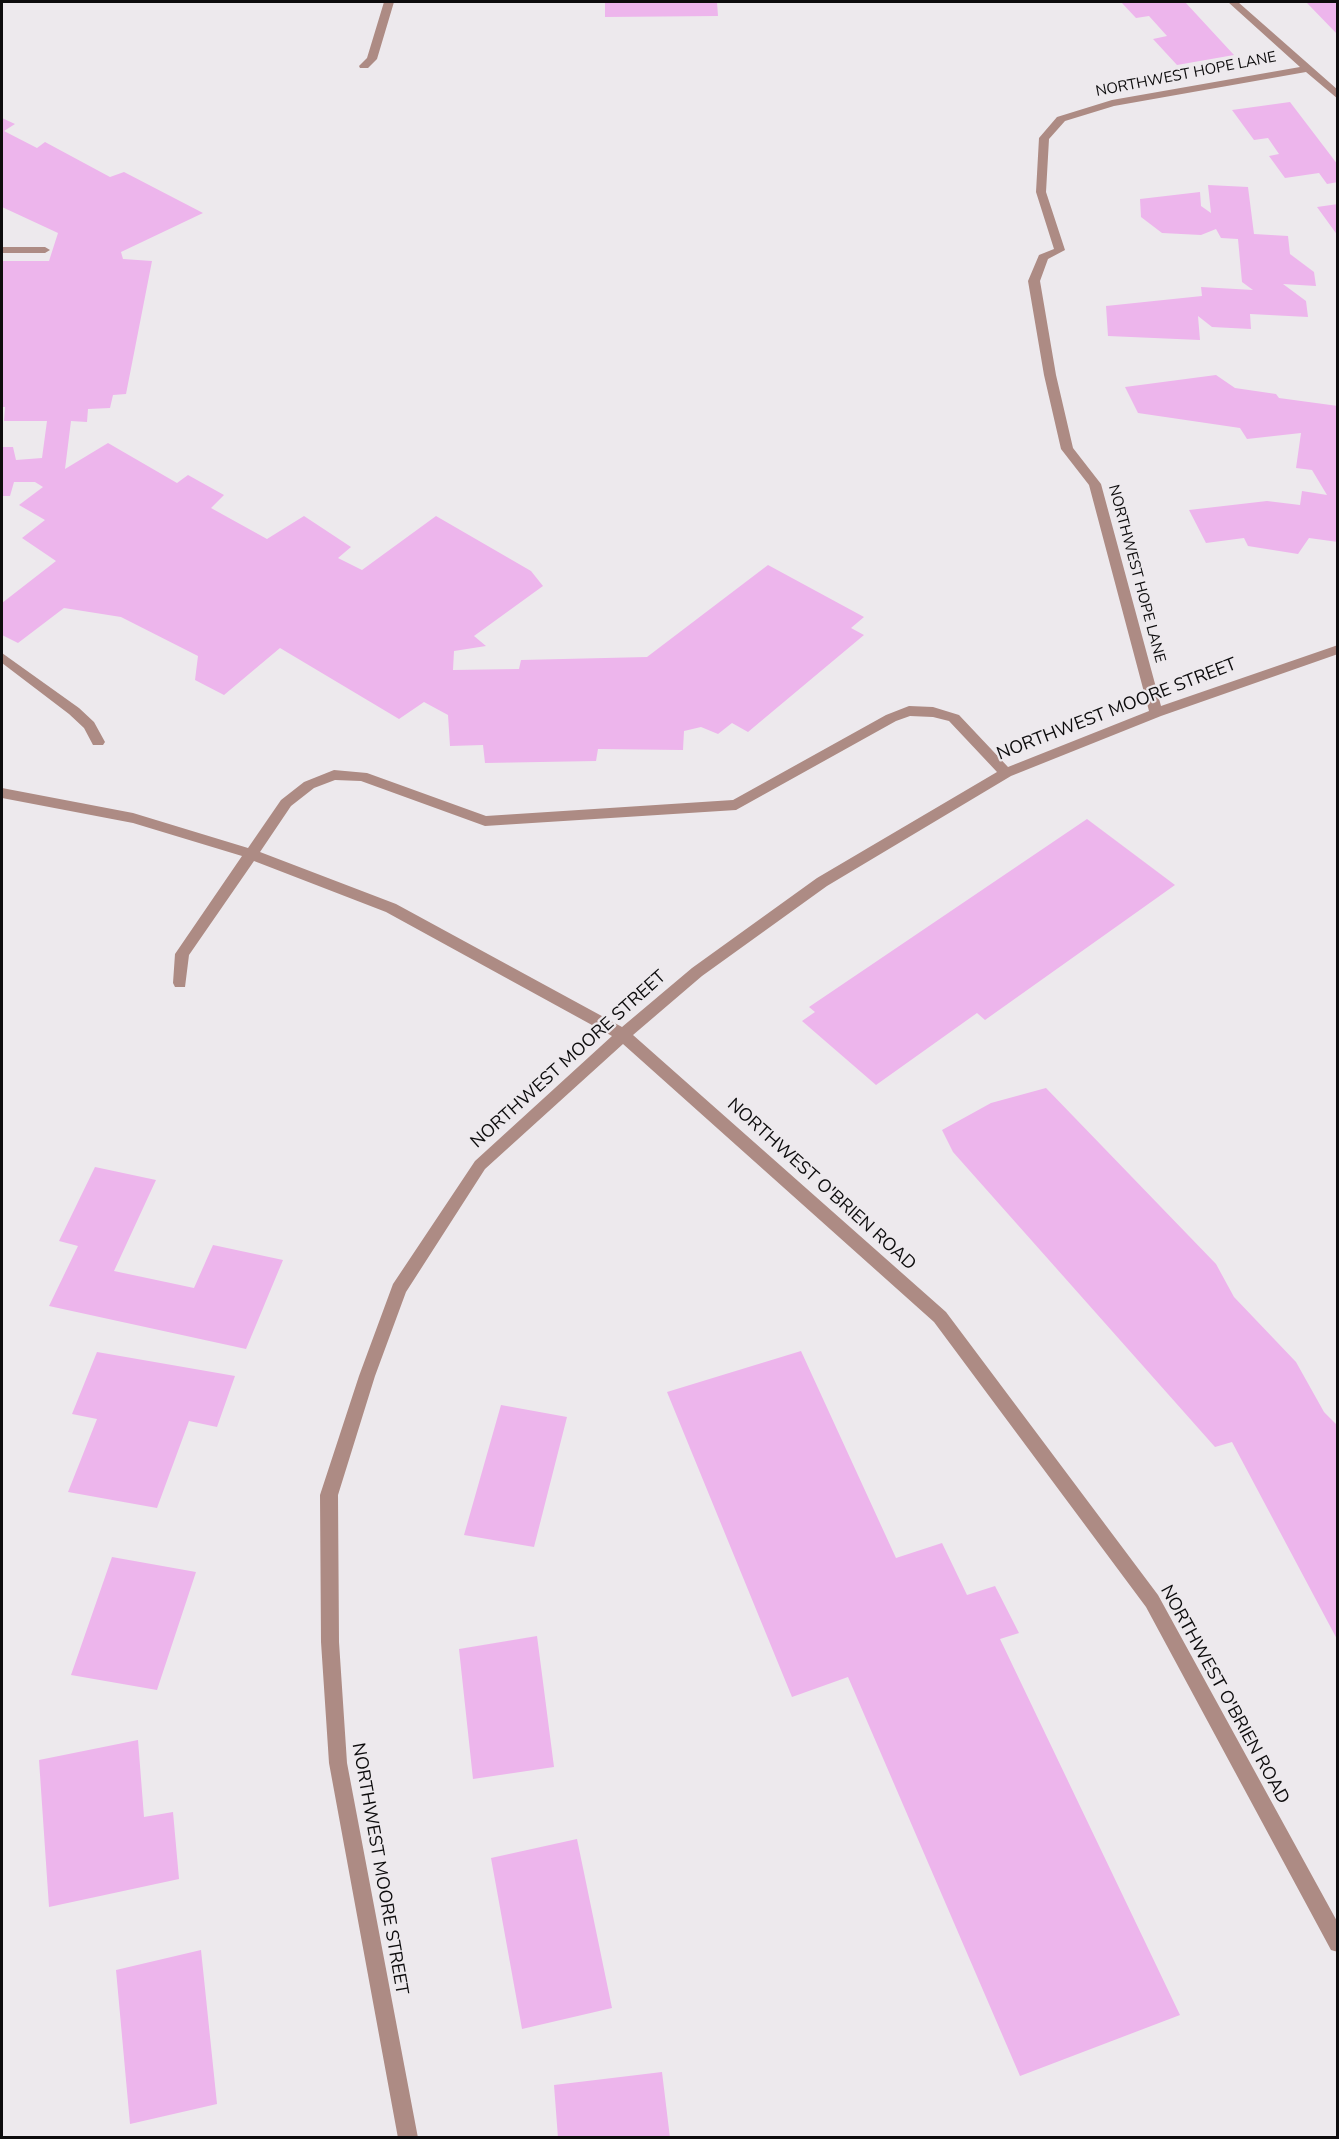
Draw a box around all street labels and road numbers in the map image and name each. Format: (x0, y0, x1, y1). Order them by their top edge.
street label: NORTHWEST HOPE LANE (1094, 49, 1278, 101)
street label: NORTHWEST HOPE LANE (1104, 483, 1168, 665)
street label: NORTHWEST MOORE STREET (994, 654, 1240, 766)
street label: NORTHWEST MOORE STREET (467, 967, 671, 1153)
street label: NORTHWEST O'BRIEN ROAD (722, 1094, 920, 1276)
street label: NORTHWEST O'BRIEN ROAD (1155, 1582, 1293, 1808)
street label: NORTHWEST MOORE STREET (346, 1741, 412, 1997)

